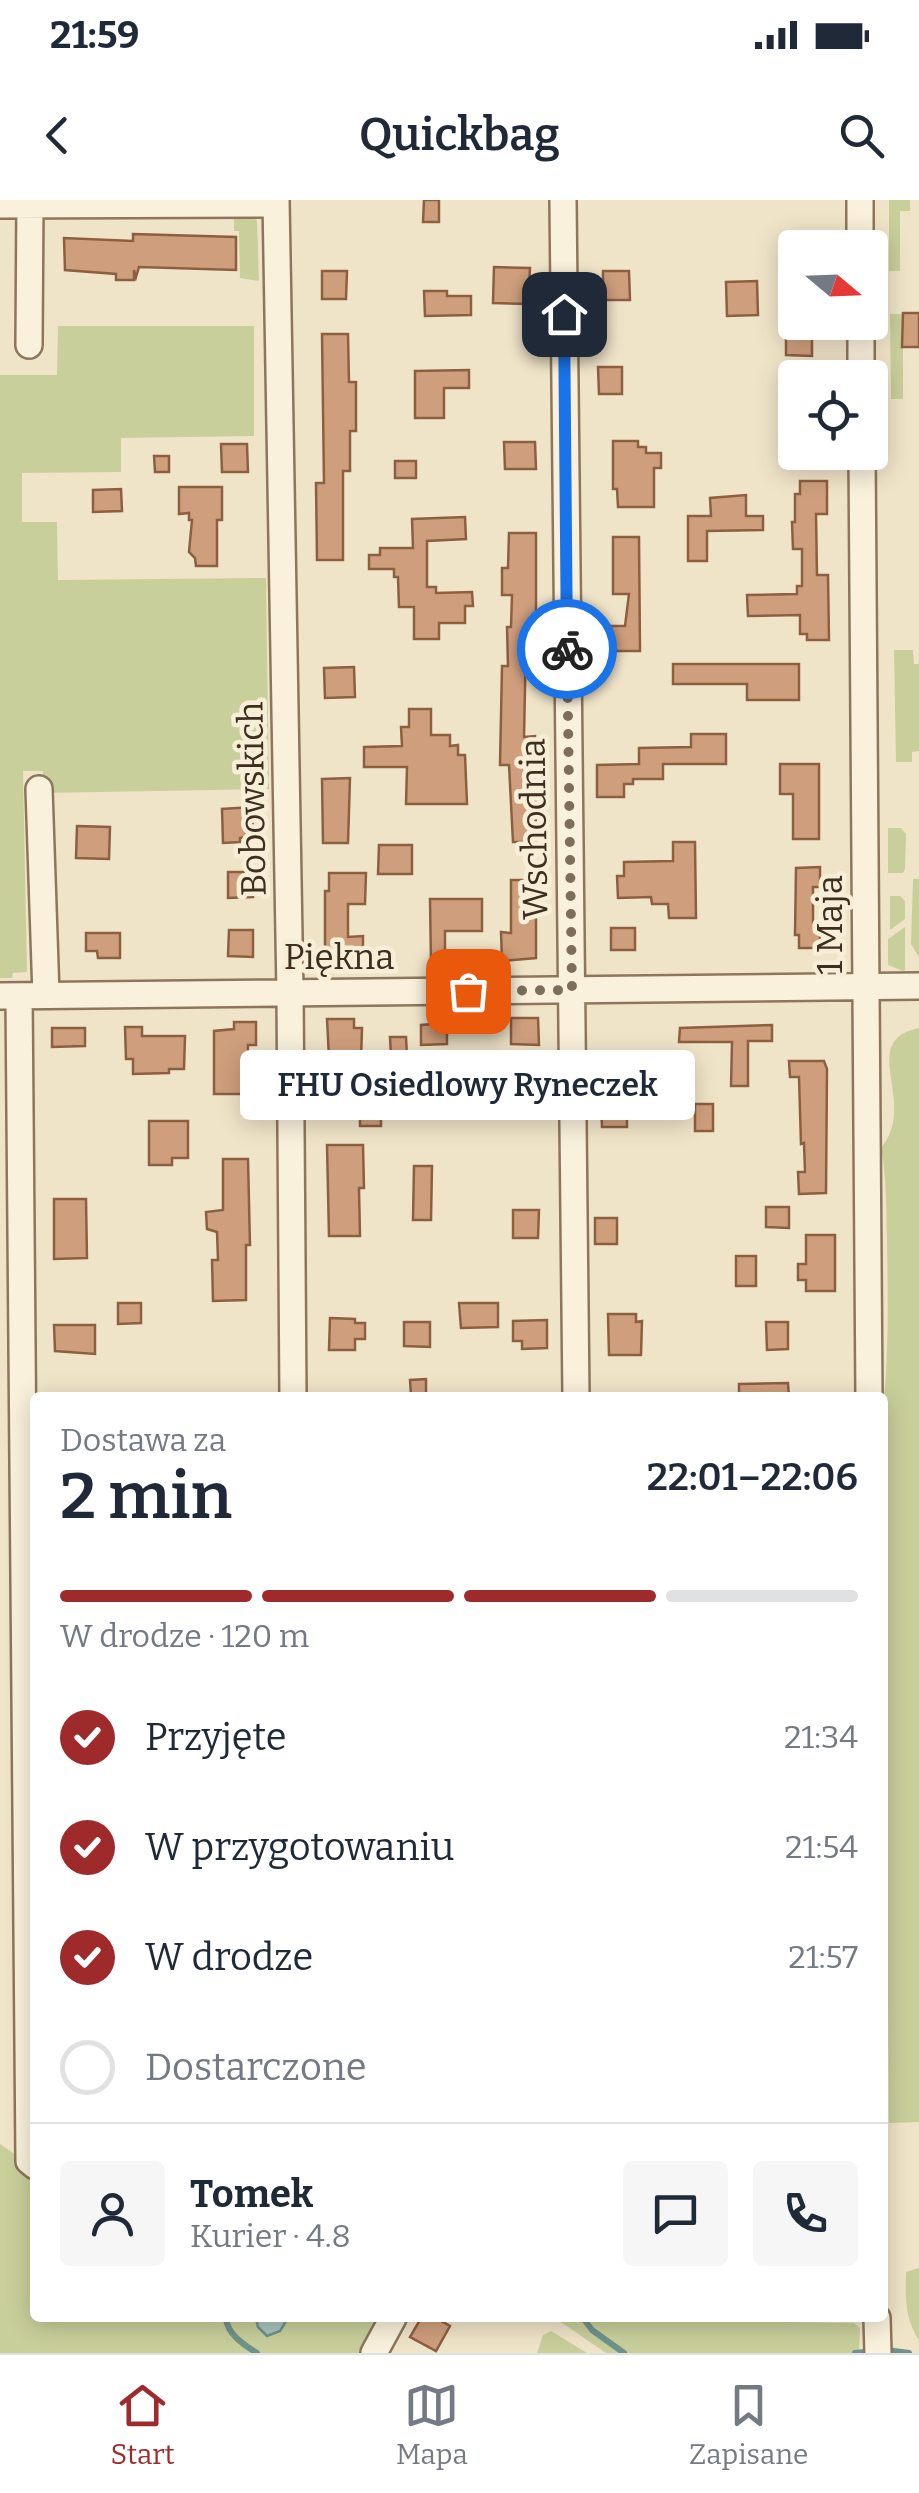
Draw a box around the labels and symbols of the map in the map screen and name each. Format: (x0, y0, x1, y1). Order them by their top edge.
north arrow (778, 230, 888, 340)
pin (522, 272, 607, 357)
courier (517, 599, 617, 699)
street label: Bobowskich (229, 701, 275, 897)
street label: Wschodnia (511, 738, 557, 920)
street label: 1 Maja (809, 875, 851, 975)
street label: Piękna (284, 936, 394, 978)
pin (426, 949, 511, 1034)
callout: FHU Osiedlowy Ryneczek (240, 1051, 696, 1121)

